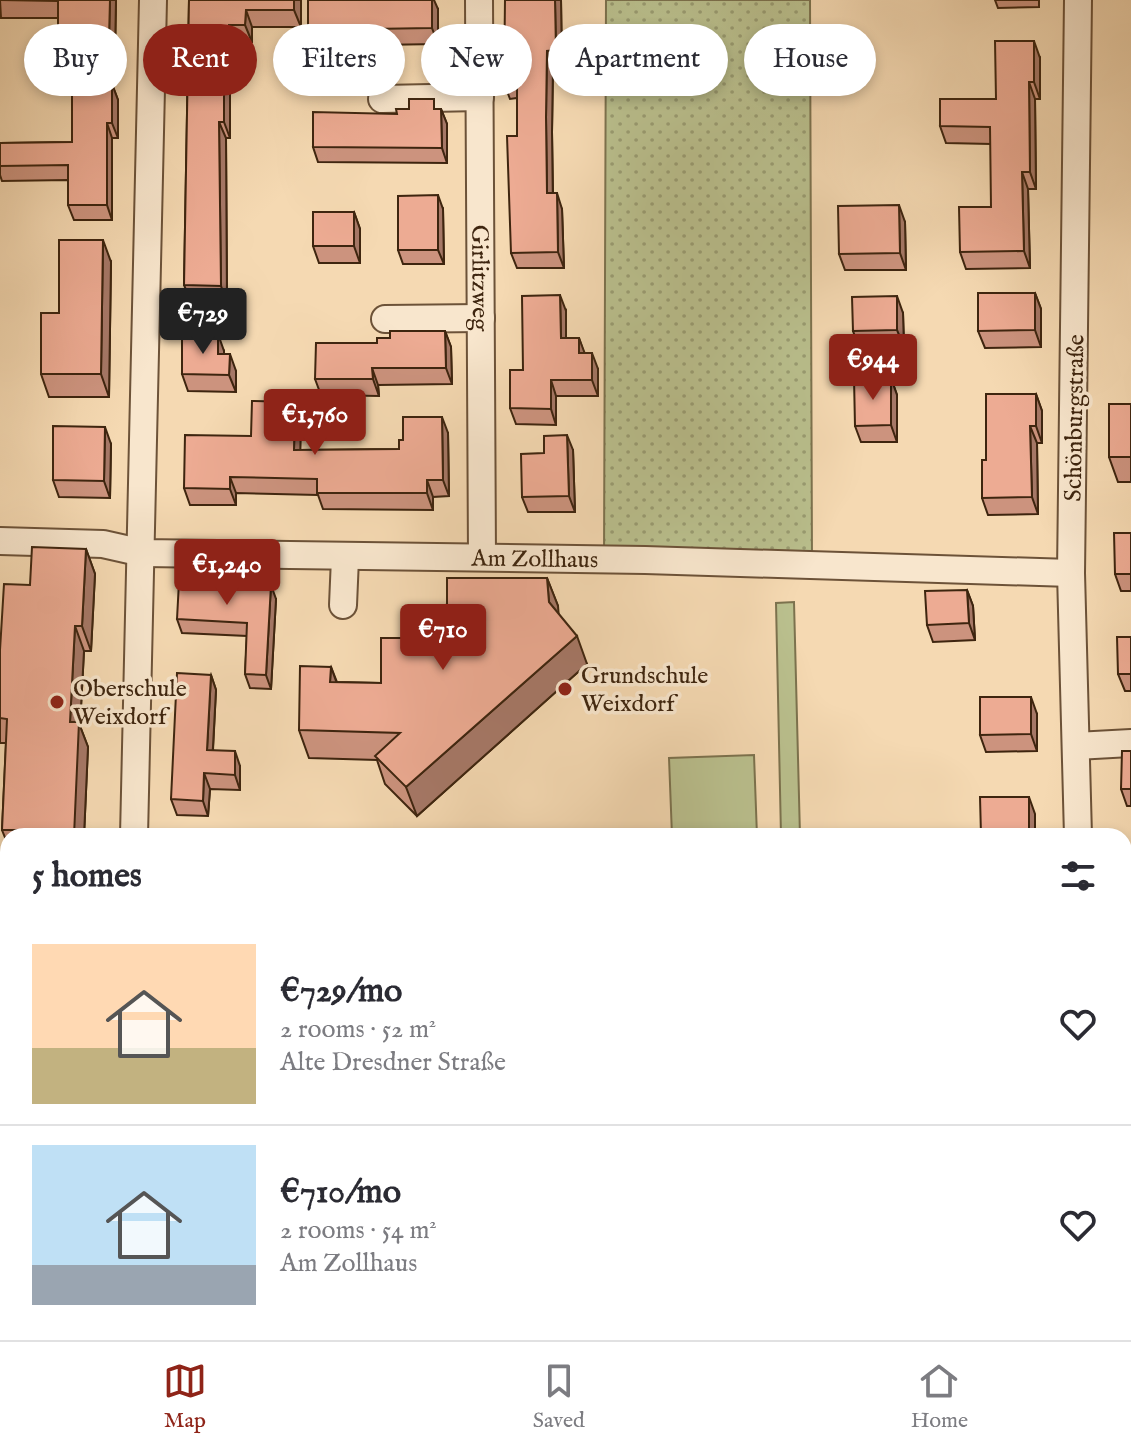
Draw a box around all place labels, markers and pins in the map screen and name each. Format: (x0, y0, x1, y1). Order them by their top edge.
pin: €729 (156, 288, 250, 356)
pin: €944 (826, 334, 920, 402)
pin: €1,760 (250, 389, 380, 457)
pin: €1,240 (162, 539, 292, 607)
pin: €710 (396, 604, 490, 672)
place label: Grundschule Weixdorf (581, 661, 708, 720)
place label: Oberschule Weixdorf (73, 674, 187, 733)
marker: Grundschule Weixdorf (556, 680, 574, 698)
marker: Oberschule Weixdorf (48, 693, 66, 711)

